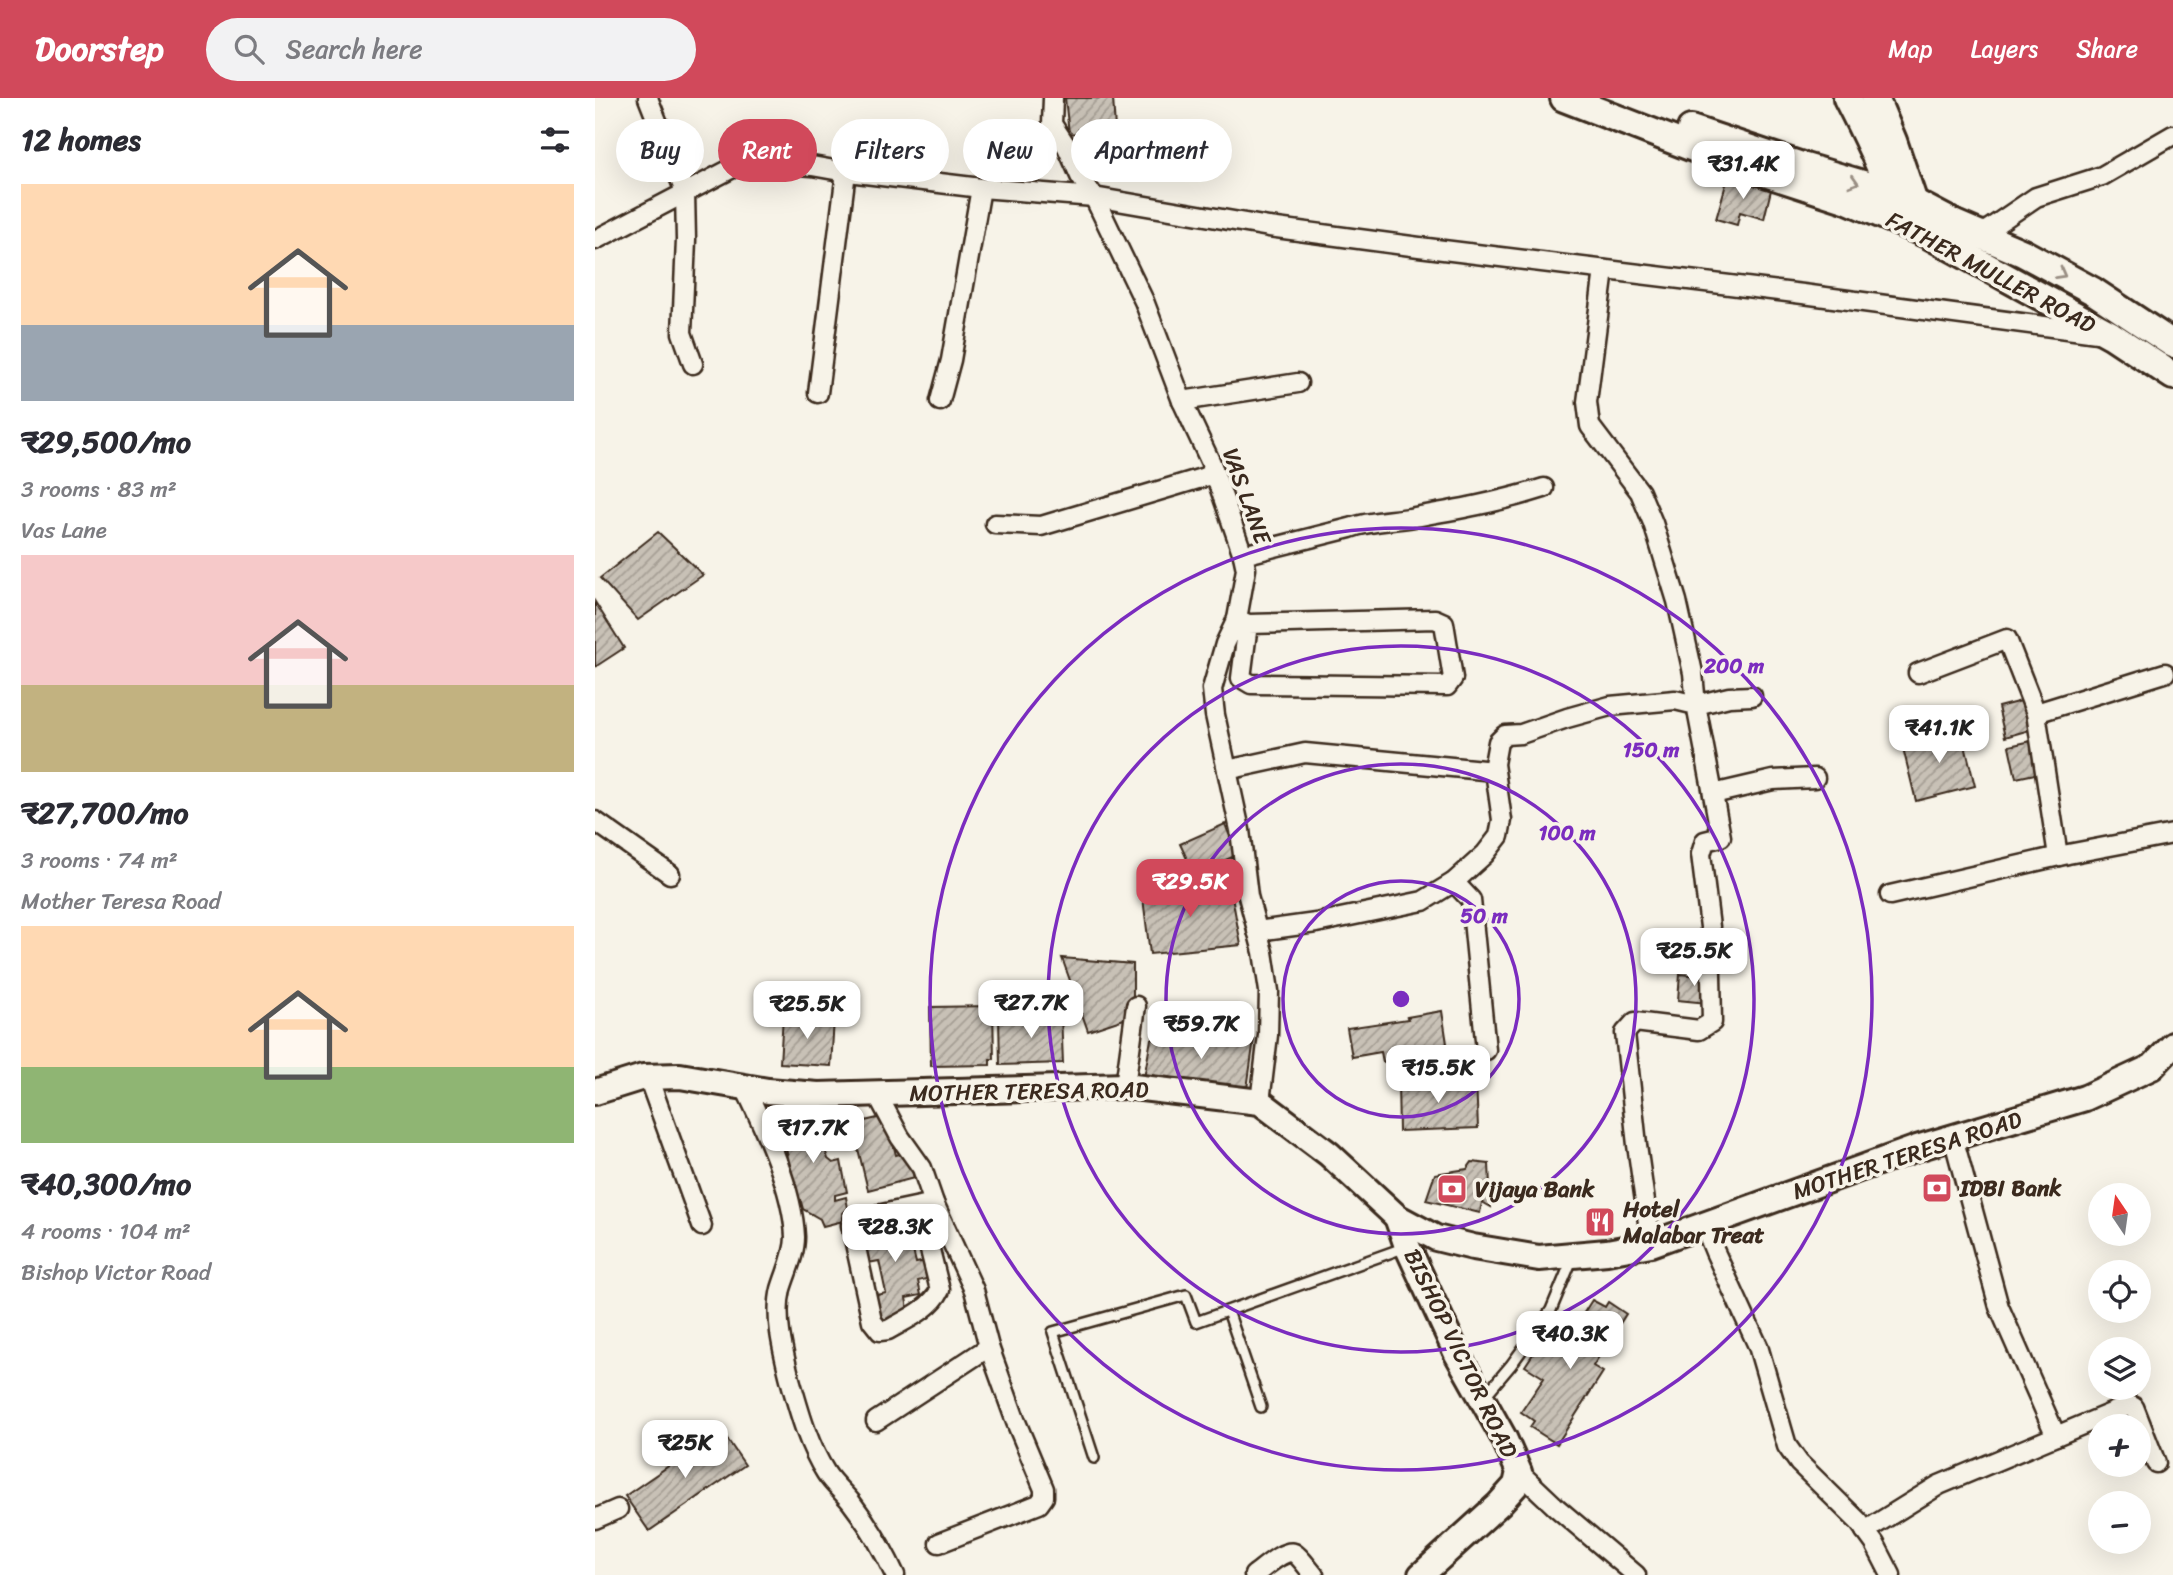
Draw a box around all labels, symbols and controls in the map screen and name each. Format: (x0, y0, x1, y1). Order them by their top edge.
search box (206, 18, 696, 81)
text: Doorstep (35, 20, 164, 78)
text: Search here (286, 26, 423, 72)
text: Map (1888, 28, 1933, 70)
text: Layers (1971, 28, 2038, 70)
text: Share (2076, 28, 2138, 70)
icon: search (230, 30, 268, 68)
text: 12 homes (21, 113, 141, 167)
chip: Buy (616, 119, 704, 182)
chip: Rent (718, 119, 817, 182)
chip: Filters (831, 119, 949, 182)
chip: New (963, 119, 1057, 182)
chip: Apartment (1071, 119, 1232, 182)
icon: filters (536, 121, 574, 159)
pin: ₹31.4K (1686, 141, 1800, 201)
text: ₹31.4K (1708, 143, 1778, 184)
one-way arrow (1848, 173, 1860, 188)
street label: FATHER MULLER ROAD (1878, 200, 2103, 345)
icon: home (235, 230, 361, 356)
one-way arrow (2054, 266, 2066, 279)
text: ₹29,500/mo (21, 415, 191, 469)
street label: VAS LANE (1210, 442, 1283, 551)
text: 3 rooms · 83 m² (21, 469, 177, 510)
text: Vas Lane (21, 510, 107, 551)
icon: home (235, 601, 361, 727)
text: 200 m (1703, 647, 1765, 685)
pin: ₹41.1K (1882, 706, 1996, 765)
text: ₹41.1K (1905, 707, 1973, 748)
text: 150 m (1623, 731, 1680, 769)
text: ₹27,700/mo (21, 786, 189, 840)
text: 100 m (1538, 814, 1596, 852)
text: 3 rooms · 74 m² (21, 840, 178, 881)
pin: ₹29.5K (1133, 860, 1247, 919)
text: ₹29.5K (1152, 861, 1228, 902)
text: Mother Teresa Road (21, 881, 221, 922)
text: 50 m (1460, 897, 1509, 935)
pin: ₹25.5K (1637, 928, 1751, 988)
text: ₹25.5K (1656, 930, 1732, 971)
icon: home (235, 972, 361, 1098)
pin: ₹27.7K (974, 981, 1088, 1040)
pin: ₹25.5K (750, 982, 864, 1041)
text: ₹27.7K (994, 982, 1068, 1023)
text: ₹25.5K (769, 983, 845, 1024)
centre of rings (1389, 987, 1413, 1011)
pin: ₹59.7K (1144, 1002, 1258, 1061)
text: ₹59.7K (1163, 1003, 1239, 1044)
pin: ₹15.5K (1381, 1046, 1495, 1105)
text: ₹15.5K (1402, 1047, 1474, 1088)
street label: MOTHER TERESA ROAD (909, 1069, 1149, 1114)
street label: MOTHER TERESA ROAD (1787, 1099, 2028, 1212)
pin: ₹17.7K (756, 1105, 870, 1165)
text: ₹17.7K (778, 1107, 848, 1148)
text: ₹40,300/mo (21, 1157, 191, 1211)
place label: IDBI Bank (1959, 1168, 2062, 1209)
place label: Vijaya Bank (1475, 1169, 1595, 1210)
bank icon: IDBI Bank (1920, 1171, 1954, 1205)
bank icon: Vijaya Bank (1435, 1172, 1469, 1206)
north arrow (2088, 1183, 2151, 1246)
map controls (2088, 1183, 2151, 1554)
place label: Hotel Malabar Treat (1622, 1189, 1764, 1256)
pin: ₹28.3K (838, 1204, 952, 1264)
restaurant icon: Hotel Malabar Treat (1583, 1205, 1617, 1239)
text: ₹28.3K (858, 1206, 932, 1247)
text: 4 rooms · 104 m² (21, 1211, 191, 1252)
street label: BISHOP VICTOR ROAD (1392, 1241, 1529, 1465)
text: Bishop Victor Road (21, 1252, 211, 1293)
button: locate (2088, 1260, 2151, 1323)
pin: ₹40.3K (1513, 1312, 1627, 1371)
text: ₹40.3K (1532, 1313, 1608, 1354)
button: layers (2088, 1337, 2151, 1400)
button: + (2088, 1414, 2151, 1477)
pin: ₹25K (644, 1420, 726, 1480)
text: ₹25K (658, 1422, 712, 1463)
button: − (2088, 1491, 2151, 1554)

